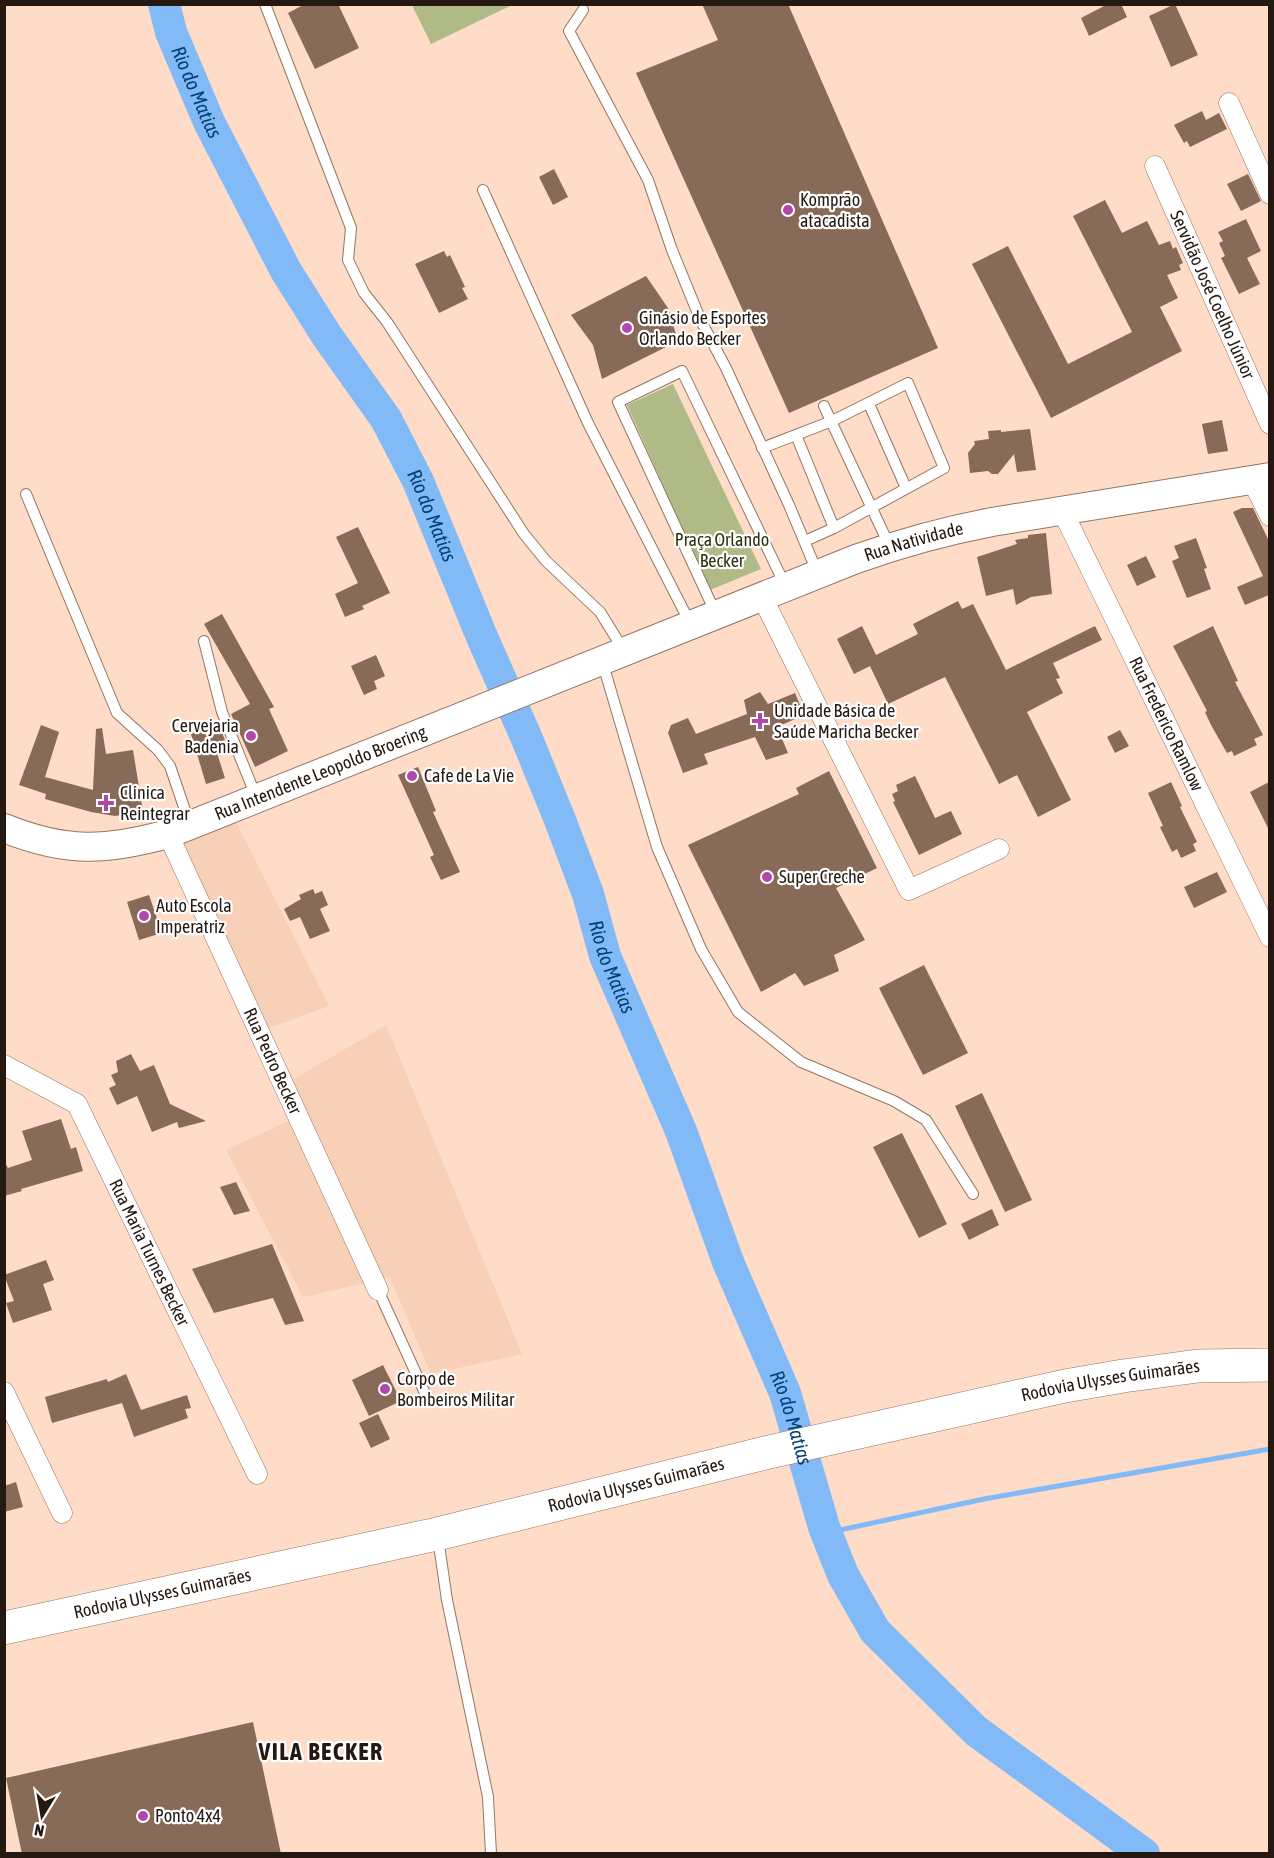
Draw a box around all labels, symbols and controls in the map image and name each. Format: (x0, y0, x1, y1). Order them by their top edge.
water label: Rio do Matias (167, 42, 227, 142)
place label: Komprão atacadista (800, 189, 870, 231)
marker: Komprão atacadista (781, 203, 795, 217)
street label: Servidão José Coelho Júnior (1166, 207, 1260, 383)
place label: Ginásio de Esportes Orlando Becker (639, 307, 766, 349)
marker: Ginásio de Esportes Orlando Becker (620, 321, 634, 335)
water label: Rio do Matias (403, 465, 462, 565)
street label: Rua Natividade (861, 517, 965, 565)
park label: Praça Orlando Becker (675, 529, 769, 571)
street label: Rua Frederico Ramlow (1125, 653, 1208, 794)
place label: Unidade Básica de Saúde Maricha Becker (774, 700, 919, 742)
marker: Unidade Básica de Saúde Maricha Becker (751, 712, 769, 730)
place label: Cervejaria Badenia (172, 715, 239, 757)
street label: Rua Intendente Leopoldo Broering (211, 721, 429, 824)
marker: Cervejaria Badenia (244, 729, 258, 743)
place label: Cafe de La Vie (424, 765, 514, 786)
marker: Cafe de La Vie (405, 769, 419, 783)
place label: Clínica Reintegrar (120, 782, 190, 824)
marker: Clínica Reintegrar (97, 794, 115, 812)
place label: Super Creche (779, 866, 865, 887)
marker: Super Creche (760, 870, 774, 884)
place label: Auto Escola Imperatriz (156, 895, 232, 937)
marker: Auto Escola Imperatriz (137, 909, 151, 923)
water label: Rio do Matias (585, 917, 640, 1017)
street label: Rua Pedro Becker (240, 1004, 307, 1118)
street label: Rua Maria Turnes Becker (105, 1176, 195, 1330)
street label: Rodovia Ulysses Guimarães (1019, 1355, 1201, 1405)
water label: Rio do Matias (766, 1367, 817, 1468)
place label: Corpo de Bombeiros Militar (397, 1368, 515, 1410)
marker: Corpo de Bombeiros Militar (378, 1382, 392, 1396)
street label: Rodovia Ulysses Guimarães (546, 1453, 726, 1516)
street label: Rodovia Ulysses Guimarães (72, 1564, 253, 1623)
district label: VILA BECKER (257, 1738, 384, 1765)
north arrow (12, 1786, 72, 1846)
place label: Ponto 4x4 (155, 1805, 221, 1826)
marker: Ponto 4x4 (136, 1809, 150, 1823)
text: N (33, 1821, 45, 1840)

